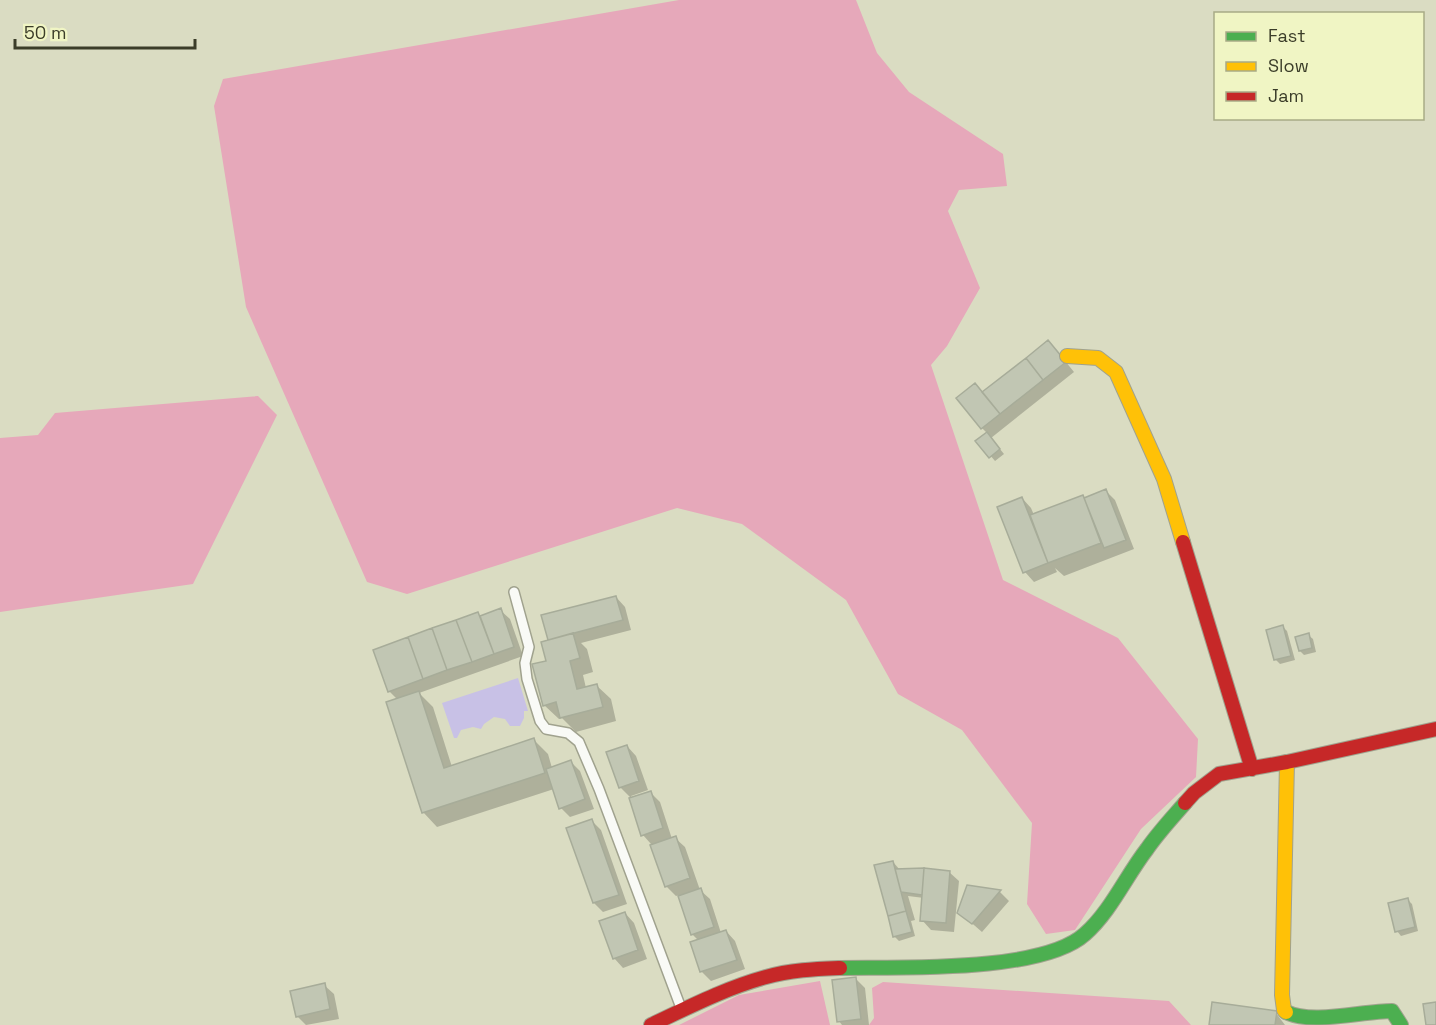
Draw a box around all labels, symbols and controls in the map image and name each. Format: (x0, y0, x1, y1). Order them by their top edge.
scale bar (15, 12, 195, 50)
legend (1214, 12, 1424, 120)
text: 50 m (24, 21, 66, 44)
text: Fast (1268, 24, 1305, 47)
text: Slow (1268, 54, 1309, 77)
text: Jam (1268, 84, 1304, 107)

